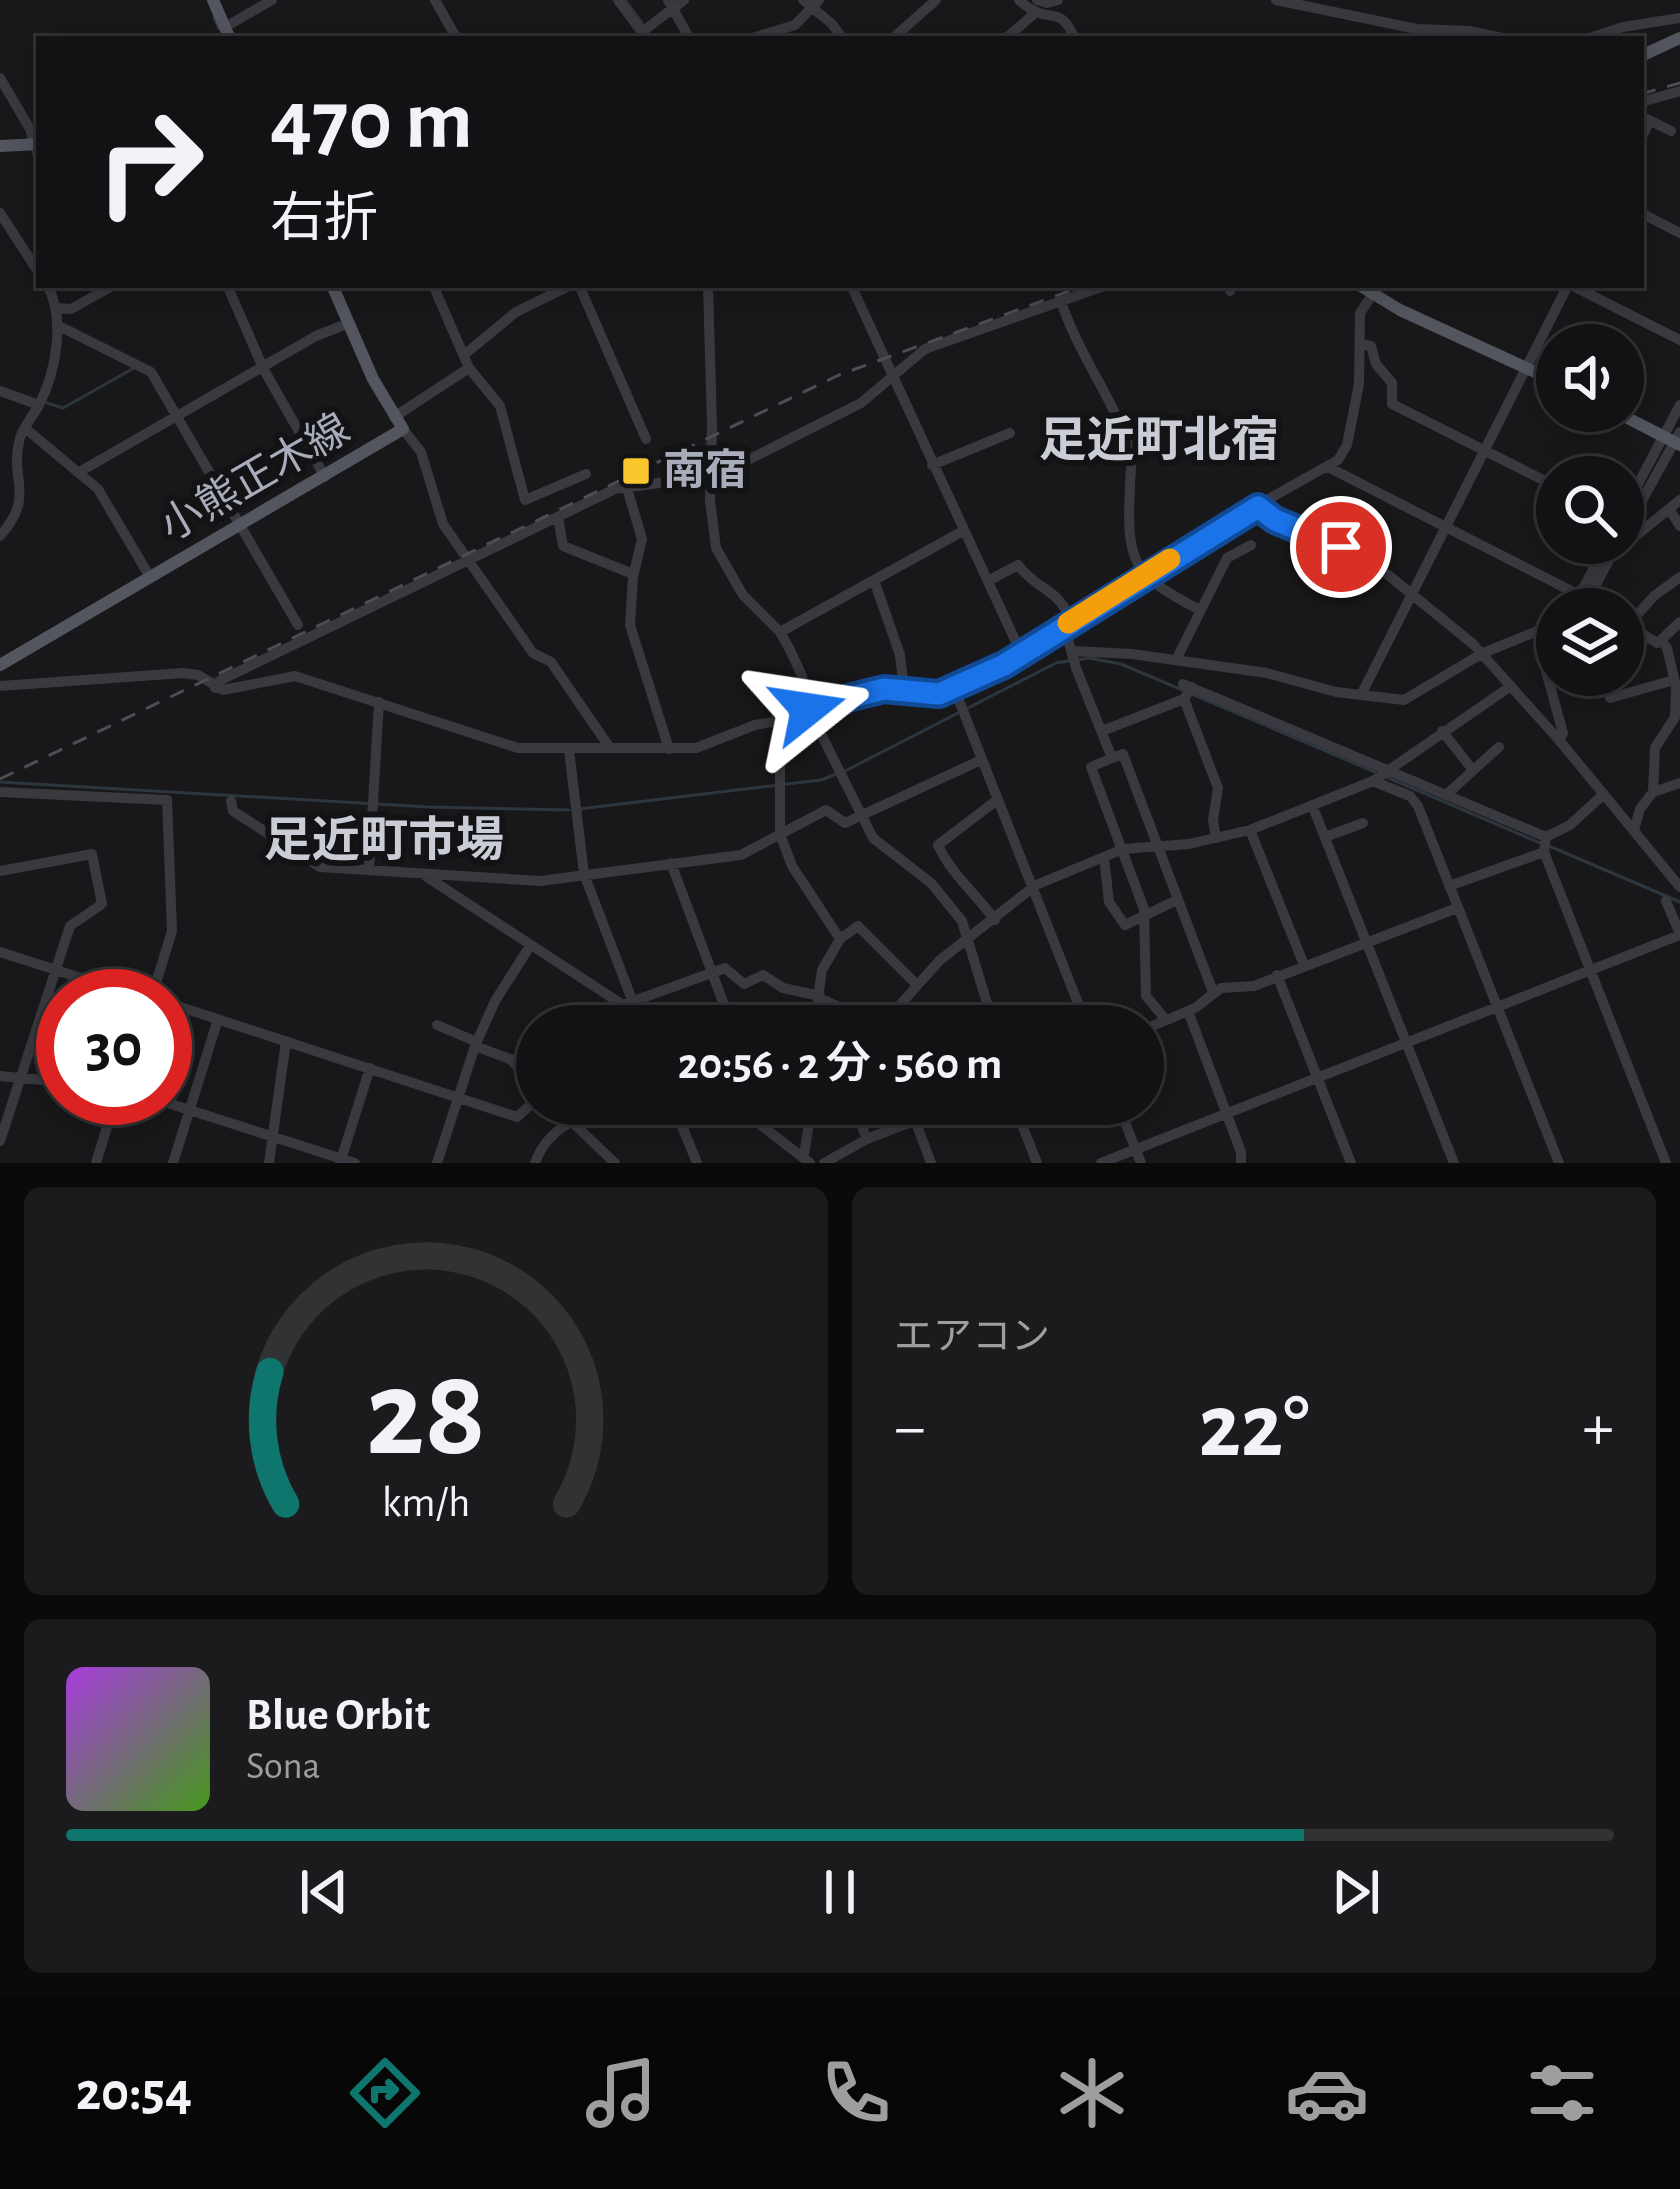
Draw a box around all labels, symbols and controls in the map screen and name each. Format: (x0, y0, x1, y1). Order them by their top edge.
text: 470 m (270, 80, 473, 164)
icon: right (72, 84, 228, 240)
text: 右折 (270, 193, 378, 247)
map controls (1536, 324, 1644, 696)
button: sound (1536, 324, 1644, 432)
street label: 小熊正木線 (153, 406, 356, 549)
district label: 足近町北宿 (1039, 415, 1279, 466)
place label: 南宿 (663, 448, 747, 492)
marker: 南宿 (620, 455, 652, 487)
button: search (1536, 456, 1644, 564)
pin (1290, 496, 1392, 598)
icon: arrive (1308, 514, 1374, 580)
button: layers (1536, 588, 1644, 696)
position arrow (745, 646, 871, 772)
district label: 足近町市場 (264, 815, 504, 866)
speed limit sign: 30 (36, 969, 192, 1125)
text: 20:56 · 2 分 · 560 m (678, 1042, 1002, 1087)
text: エアコン (894, 1318, 1050, 1357)
text: 28 (366, 1353, 486, 1478)
text: 22° (1198, 1383, 1310, 1473)
text: − (894, 1395, 926, 1461)
text: + (1582, 1395, 1614, 1461)
text: km/h (382, 1482, 470, 1525)
text: Blue Orbit (246, 1693, 430, 1738)
text: Sona (246, 1747, 321, 1786)
icon: previous (291, 1859, 357, 1925)
icon: pause (807, 1859, 873, 1925)
icon: next (1323, 1859, 1389, 1925)
icon: directions (343, 2051, 427, 2135)
icon: music (579, 2051, 663, 2135)
icon: phone (814, 2051, 898, 2135)
icon: climate (1050, 2051, 1134, 2135)
icon: car (1285, 2051, 1369, 2135)
icon: filters (1520, 2051, 1604, 2135)
text: 20:54 (76, 2066, 192, 2120)

